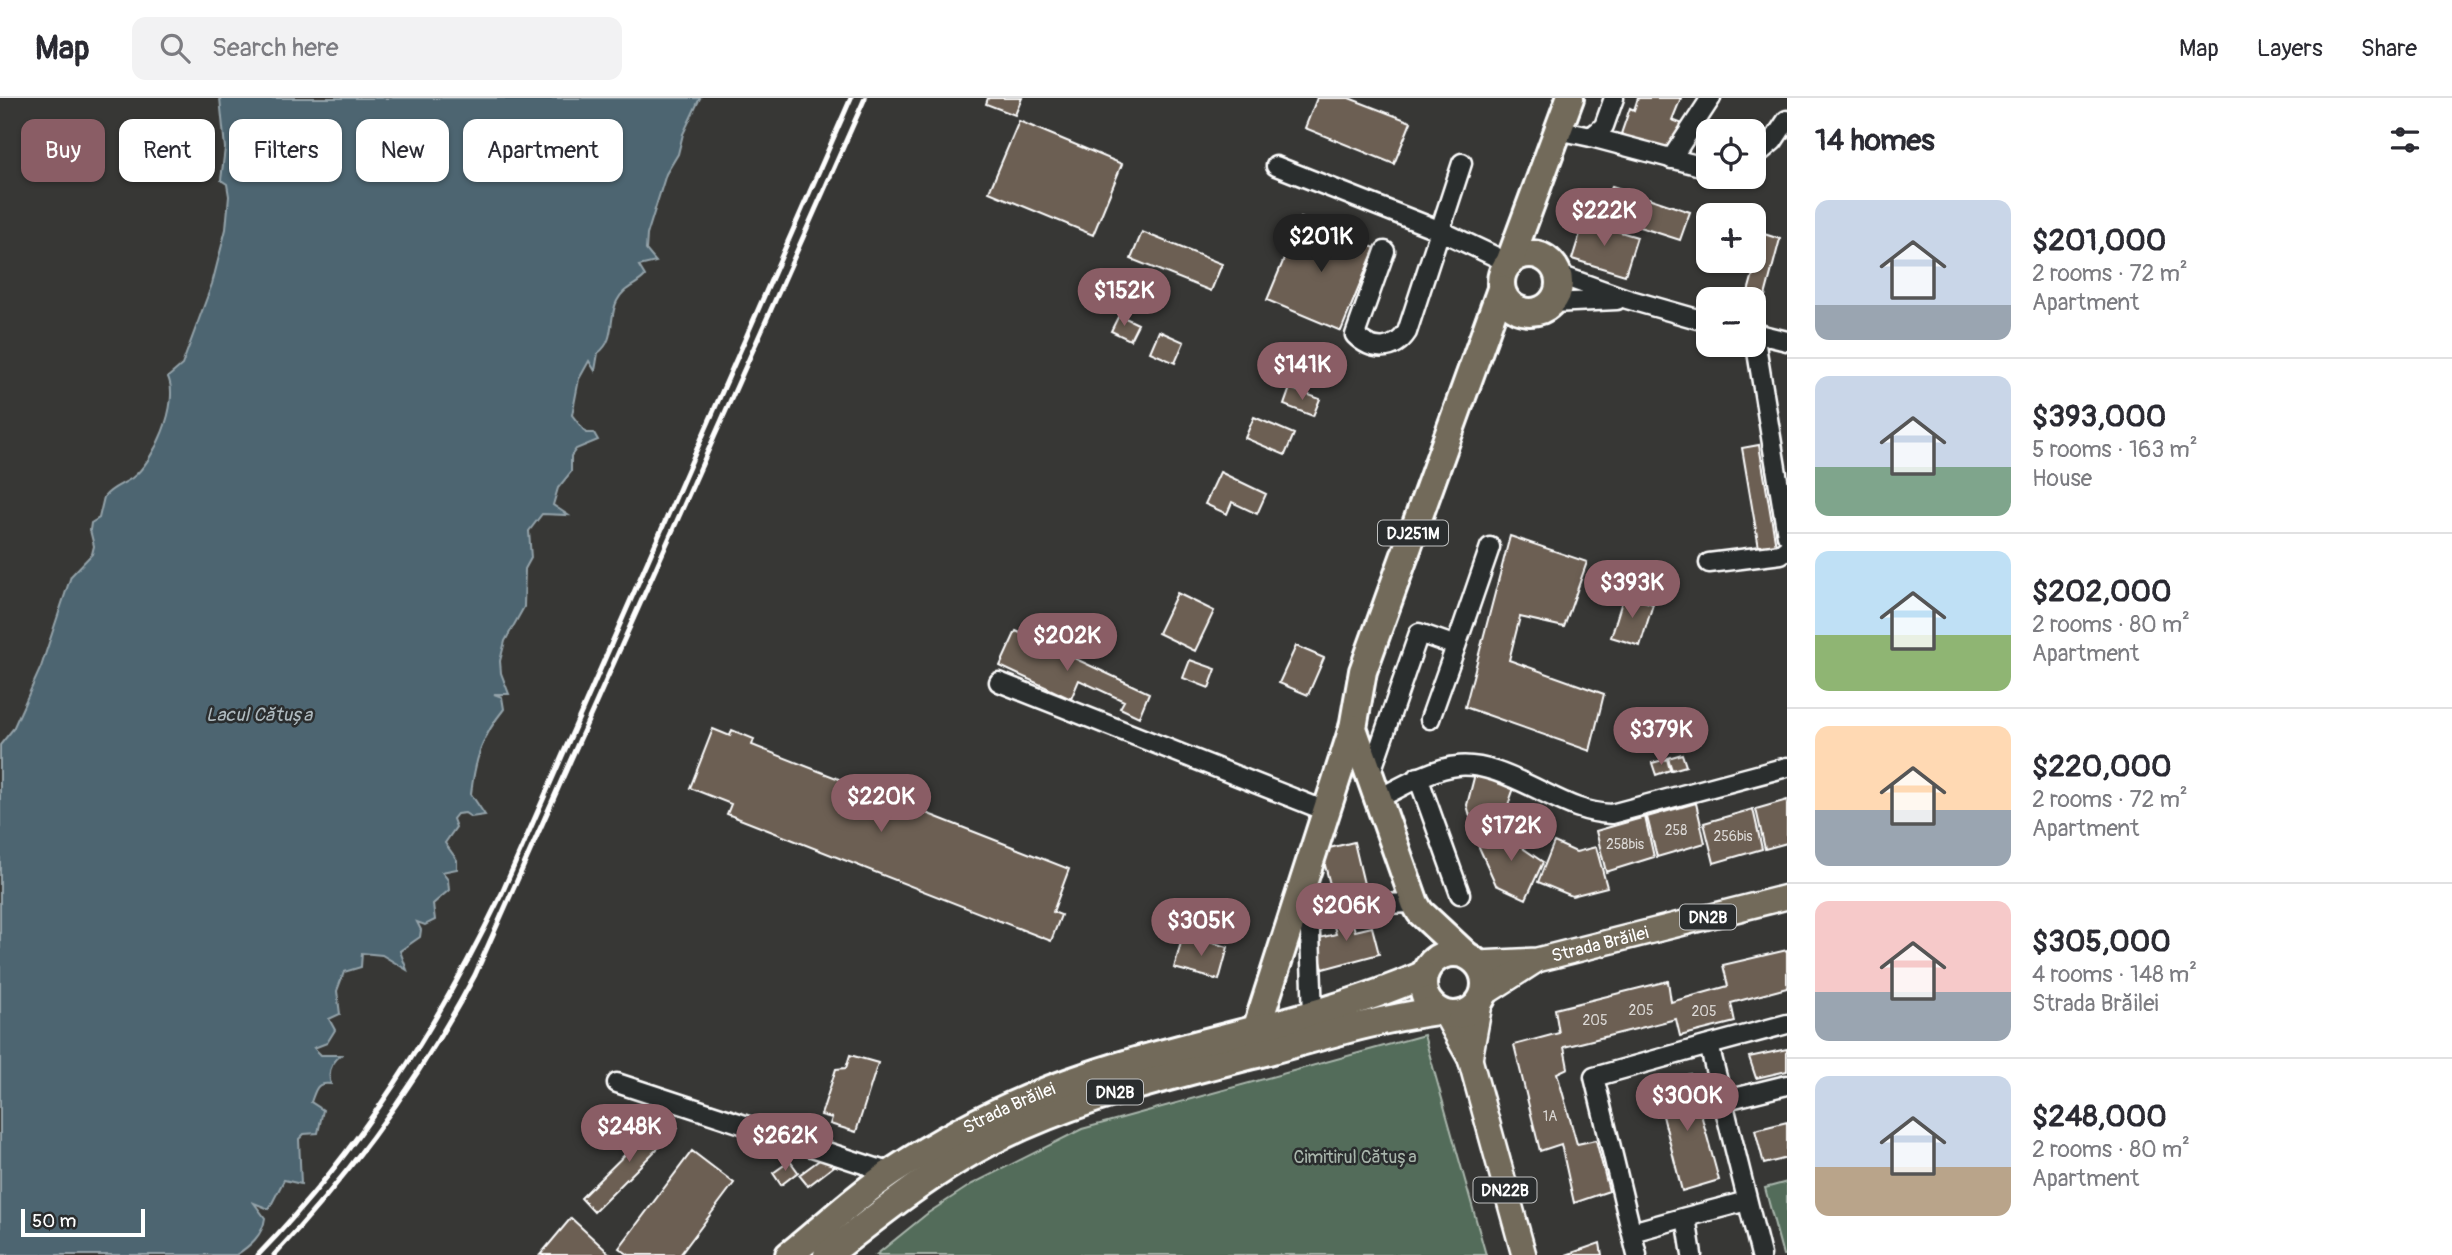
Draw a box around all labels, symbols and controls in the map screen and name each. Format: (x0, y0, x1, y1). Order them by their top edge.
search box (132, 17, 622, 80)
text: Map (35, 28, 90, 69)
icon: search (156, 29, 194, 67)
text: Search here (212, 32, 339, 64)
text: Map (2179, 34, 2219, 63)
text: Layers (2257, 34, 2323, 63)
text: Share (2361, 34, 2417, 63)
chip: Buy (21, 119, 105, 182)
chip: Rent (119, 119, 215, 182)
chip: Filters (229, 119, 342, 182)
chip: New (356, 119, 449, 182)
chip: Apartment (463, 119, 623, 182)
map controls (1696, 119, 1766, 357)
button: locate (1696, 119, 1766, 189)
icon: filters (2386, 121, 2424, 159)
text: 14 homes (1815, 122, 1935, 159)
pin: $222K (1555, 188, 1653, 248)
text: $222K (1572, 196, 1636, 225)
button: + (1696, 203, 1766, 273)
pin: $201K (1272, 214, 1370, 274)
text: $201K (1289, 222, 1353, 251)
text: $201,000 (2032, 222, 2166, 259)
icon: home (1871, 228, 1955, 312)
text: 2 rooms · 72 m² (2032, 259, 2188, 288)
pin: $152K (1075, 268, 1173, 328)
text: $152K (1094, 276, 1154, 305)
button: − (1696, 287, 1766, 357)
text: Apartment (2032, 288, 2139, 317)
pin: $141K (1253, 342, 1351, 402)
text: $141K (1273, 350, 1331, 379)
text: $393,000 (2032, 398, 2166, 435)
icon: home (1871, 404, 1955, 488)
text: 5 rooms · 163 m² (2032, 435, 2198, 464)
text: House (2032, 464, 2092, 493)
road number: DJ251M (1378, 520, 1448, 546)
pin: $393K (1583, 560, 1681, 620)
text: $393K (1600, 568, 1664, 597)
text: $202,000 (2032, 573, 2171, 610)
icon: home (1871, 579, 1955, 663)
text: 2 rooms · 80 m² (2032, 610, 2190, 639)
pin: $202K (1018, 614, 1116, 673)
text: $202K (1033, 621, 1101, 650)
text: Apartment (2032, 639, 2139, 668)
water label: Lacul Cătușa (206, 703, 313, 727)
pin: $379K (1612, 708, 1710, 767)
text: $379K (1629, 715, 1693, 744)
text: $220,000 (2032, 748, 2171, 785)
icon: home (1871, 754, 1955, 838)
pin: $220K (832, 774, 930, 834)
text: $220K (847, 782, 915, 811)
text: 2 rooms · 72 m² (2032, 785, 2188, 814)
pin: $172K (1462, 804, 1560, 863)
text: $172K (1481, 811, 1541, 840)
text: Apartment (2032, 814, 2139, 843)
house number: 258 (1665, 822, 1687, 839)
house number: 256bis (1713, 828, 1753, 845)
house number: 258bis (1606, 836, 1645, 853)
pin: $206K (1297, 884, 1395, 943)
text: $206K (1312, 891, 1380, 920)
pin: $305K (1152, 898, 1250, 958)
road number: DN2B (1680, 904, 1736, 930)
text: $305K (1167, 906, 1235, 935)
street label: Strada Brăilei (1549, 921, 1651, 968)
text: $305,000 (2032, 923, 2171, 960)
icon: home (1871, 929, 1955, 1013)
text: 4 rooms · 148 m² (2032, 960, 2197, 989)
text: Strada Brăilei (2032, 989, 2159, 1018)
house number: 205 (1629, 1002, 1653, 1019)
house number: 205 (1692, 1003, 1716, 1020)
house number: 205 (1583, 1012, 1607, 1029)
pin: $300K (1638, 1074, 1736, 1133)
street label: Strada Brăilei (959, 1077, 1059, 1140)
road number: DN2B (1087, 1080, 1143, 1104)
text: $300K (1652, 1081, 1722, 1110)
text: $248,000 (2032, 1098, 2167, 1135)
pin: $248K (580, 1104, 678, 1164)
icon: home (1871, 1104, 1955, 1188)
house number: 1A (1543, 1108, 1557, 1125)
text: $248K (597, 1112, 661, 1141)
pin: $262K (736, 1114, 834, 1173)
text: $262K (752, 1121, 818, 1150)
text: 2 rooms · 80 m² (2032, 1135, 2190, 1164)
park label: Cimitirul Cătușa (1293, 1146, 1417, 1169)
text: Apartment (2032, 1164, 2139, 1193)
road number: DN22B (1474, 1178, 1536, 1202)
scale bar (21, 1206, 145, 1238)
text: 50 m (32, 1209, 76, 1233)

